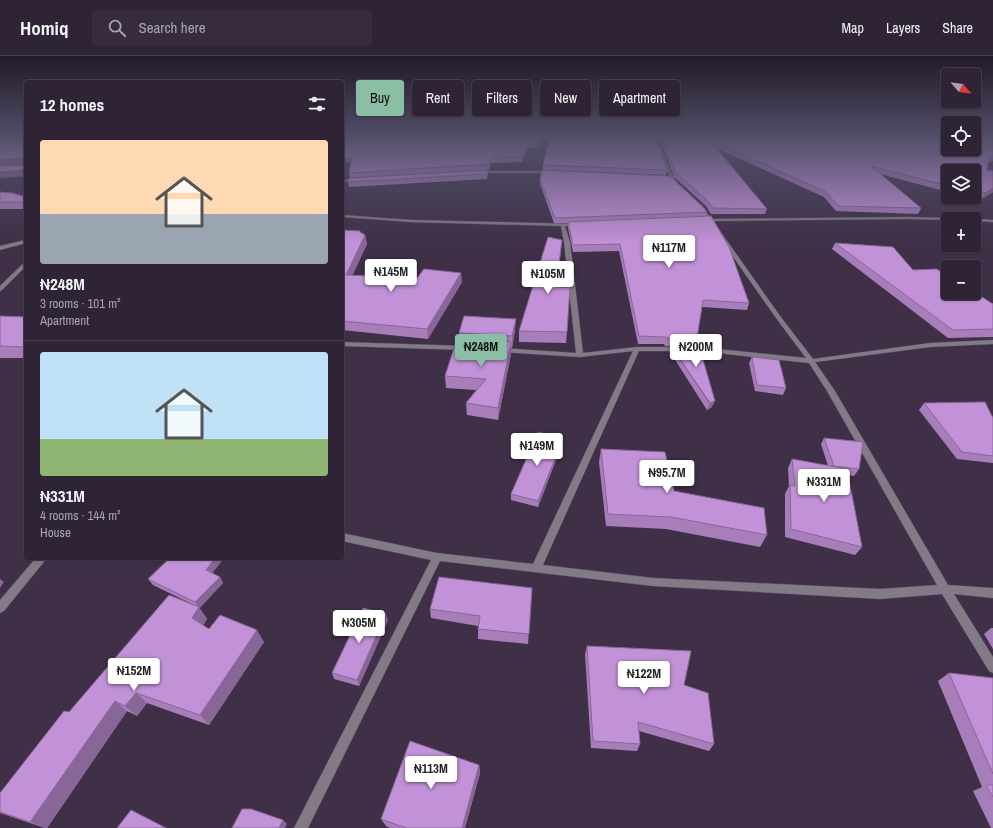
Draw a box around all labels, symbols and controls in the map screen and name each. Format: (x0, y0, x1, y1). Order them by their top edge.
search box (92, 10, 372, 46)
text: Homiq (20, 15, 68, 41)
icon: search (106, 17, 128, 39)
text: Search here (138, 17, 206, 38)
text: Map (842, 19, 864, 37)
text: Layers (886, 19, 920, 37)
text: Share (942, 19, 973, 37)
north arrow (941, 68, 981, 108)
map controls (941, 68, 981, 300)
chip: Buy (356, 80, 404, 116)
chip: Rent (412, 80, 464, 116)
chip: Filters (472, 80, 532, 116)
chip: New (540, 80, 591, 116)
chip: Apartment (599, 80, 680, 116)
text: 12 homes (40, 93, 104, 116)
icon: filters (306, 93, 328, 115)
button: locate (941, 116, 981, 156)
button: layers (941, 164, 981, 204)
icon: home (148, 166, 220, 238)
button: + (941, 212, 981, 252)
pin: ₦117M (641, 235, 697, 269)
text: ₦117M (652, 239, 686, 256)
pin: ₦145M (363, 259, 419, 293)
button: − (941, 260, 981, 300)
pin: ₦105M (520, 261, 576, 295)
text: ₦145M (374, 263, 408, 280)
text: ₦105M (531, 265, 565, 282)
text: ₦248M (40, 272, 85, 295)
text: 3 rooms · 101 m² (40, 295, 121, 312)
text: Apartment (40, 312, 89, 329)
pin: ₦248M (453, 334, 509, 368)
pin: ₦200M (668, 334, 724, 368)
text: ₦248M (464, 338, 498, 355)
text: ₦200M (679, 338, 713, 355)
icon: home (148, 378, 220, 450)
pin: ₦149M (509, 433, 565, 467)
text: ₦149M (520, 437, 554, 454)
pin: ₦95.7M (634, 460, 700, 494)
text: ₦95.7M (648, 464, 686, 481)
pin: ₦331M (796, 469, 852, 503)
text: ₦331M (807, 473, 841, 490)
text: ₦331M (40, 484, 85, 507)
text: 4 rooms · 144 m² (40, 507, 121, 524)
text: House (40, 524, 71, 541)
pin: ₦305M (331, 610, 387, 644)
text: ₦305M (342, 614, 376, 631)
pin: ₦152M (106, 658, 162, 692)
pin: ₦122M (616, 661, 672, 695)
text: ₦152M (117, 662, 151, 679)
text: ₦122M (627, 665, 661, 682)
pin: ₦113M (403, 756, 459, 790)
text: ₦113M (414, 760, 448, 777)

